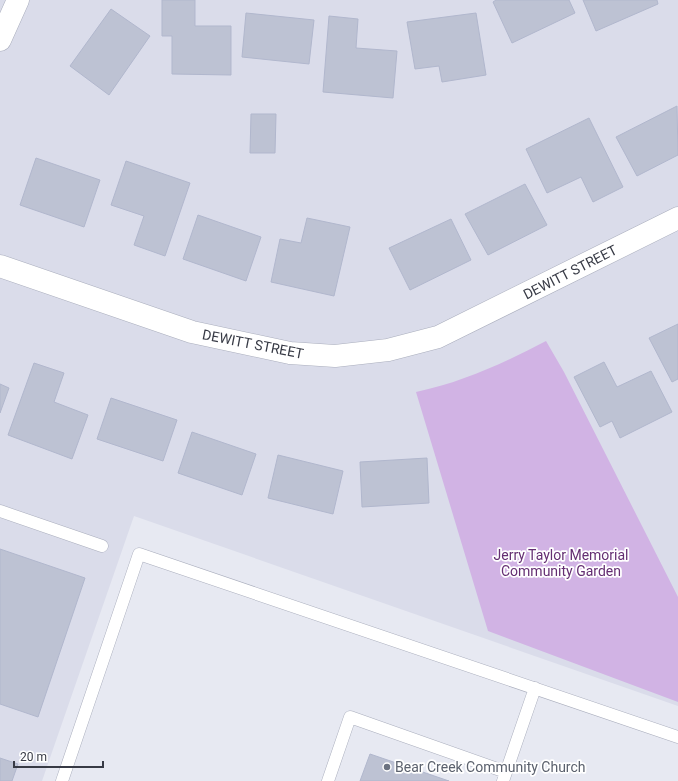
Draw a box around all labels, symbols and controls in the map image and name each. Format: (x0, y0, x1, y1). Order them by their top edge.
street label: DEWITT STREET (521, 241, 620, 302)
street label: DEWITT STREET (201, 326, 306, 362)
park label: Jerry Taylor Memorial Community Garden (494, 547, 628, 579)
scale bar (14, 743, 103, 769)
text: 20 m (20, 750, 47, 764)
place label: Bear Creek Community Church (395, 759, 586, 775)
marker: Bear Creek Community Church (382, 762, 392, 772)

